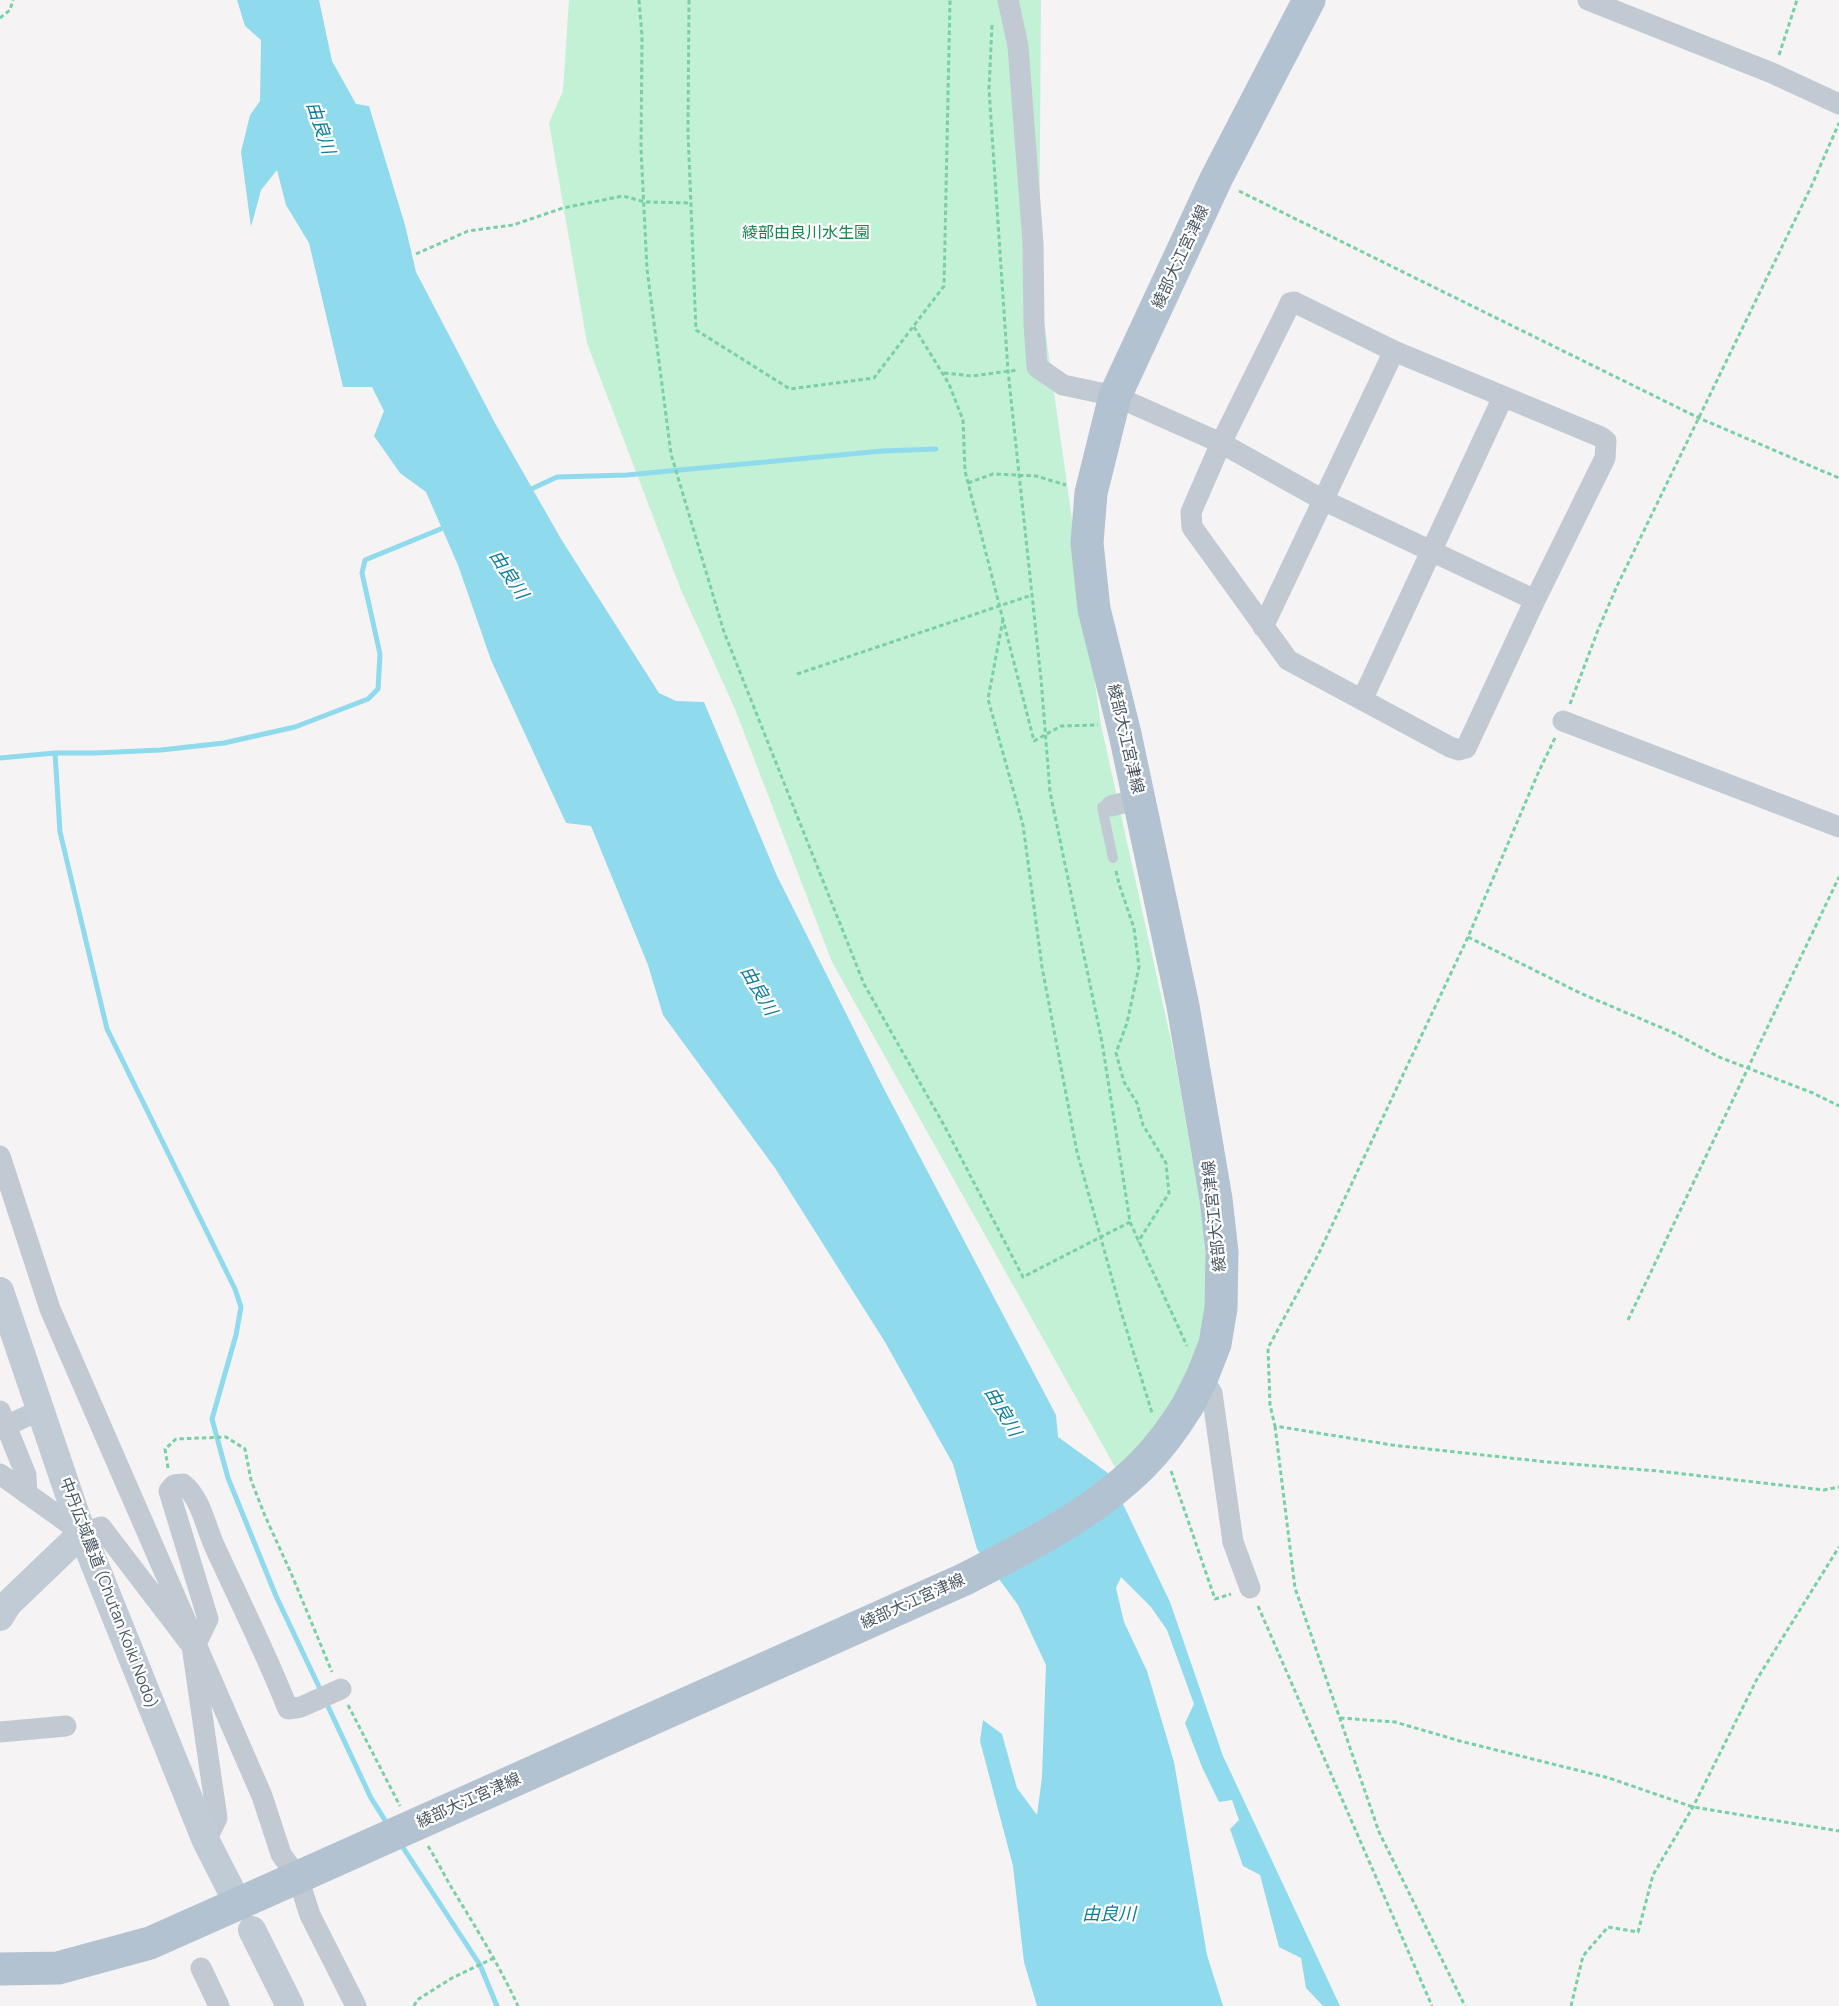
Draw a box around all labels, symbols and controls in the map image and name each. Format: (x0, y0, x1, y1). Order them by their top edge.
water label: 由良川 (301, 99, 339, 157)
street label: 綾部大江宮津線 (1149, 202, 1213, 312)
park label: 綾部由良川水生園 (742, 224, 870, 244)
water label: 由良川 (484, 546, 532, 604)
street label: 綾部大江宮津線 (1103, 682, 1147, 796)
water label: 由良川 (735, 962, 781, 1020)
street label: 綾部大江宮津線 (1200, 1159, 1230, 1273)
water label: 由良川 (979, 1383, 1025, 1441)
street label: 中丹広域農道 (Chutan Koiki Nodo) (55, 1475, 161, 1711)
street label: 綾部大江宮津線 (858, 1570, 968, 1634)
street label: 綾部大江宮津線 (414, 1769, 524, 1833)
water label: 由良川 (1082, 1904, 1136, 1926)

